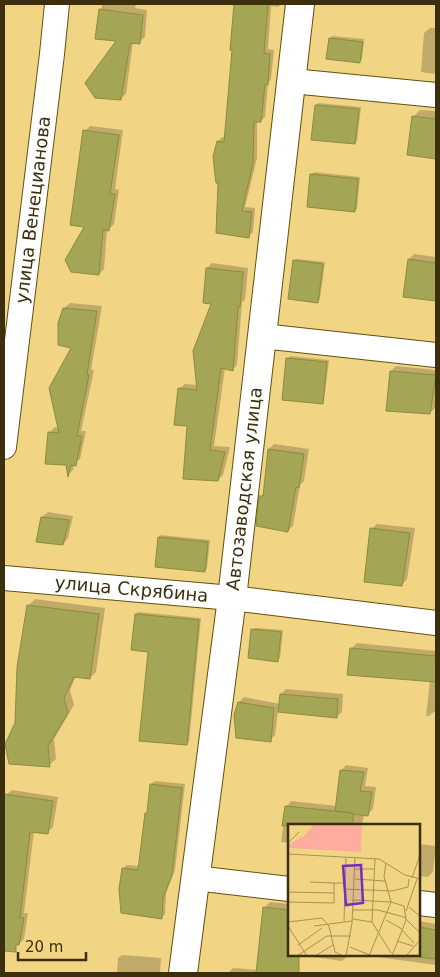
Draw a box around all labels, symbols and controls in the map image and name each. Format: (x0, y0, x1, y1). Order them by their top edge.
street label: улица Венецианова (11, 115, 54, 305)
street label: Автозаводская улица (222, 386, 266, 592)
street label: улица Скрябина (54, 571, 209, 606)
inset map (288, 824, 420, 957)
scale bar (18, 930, 85, 962)
text: 20 m (25, 938, 63, 956)

